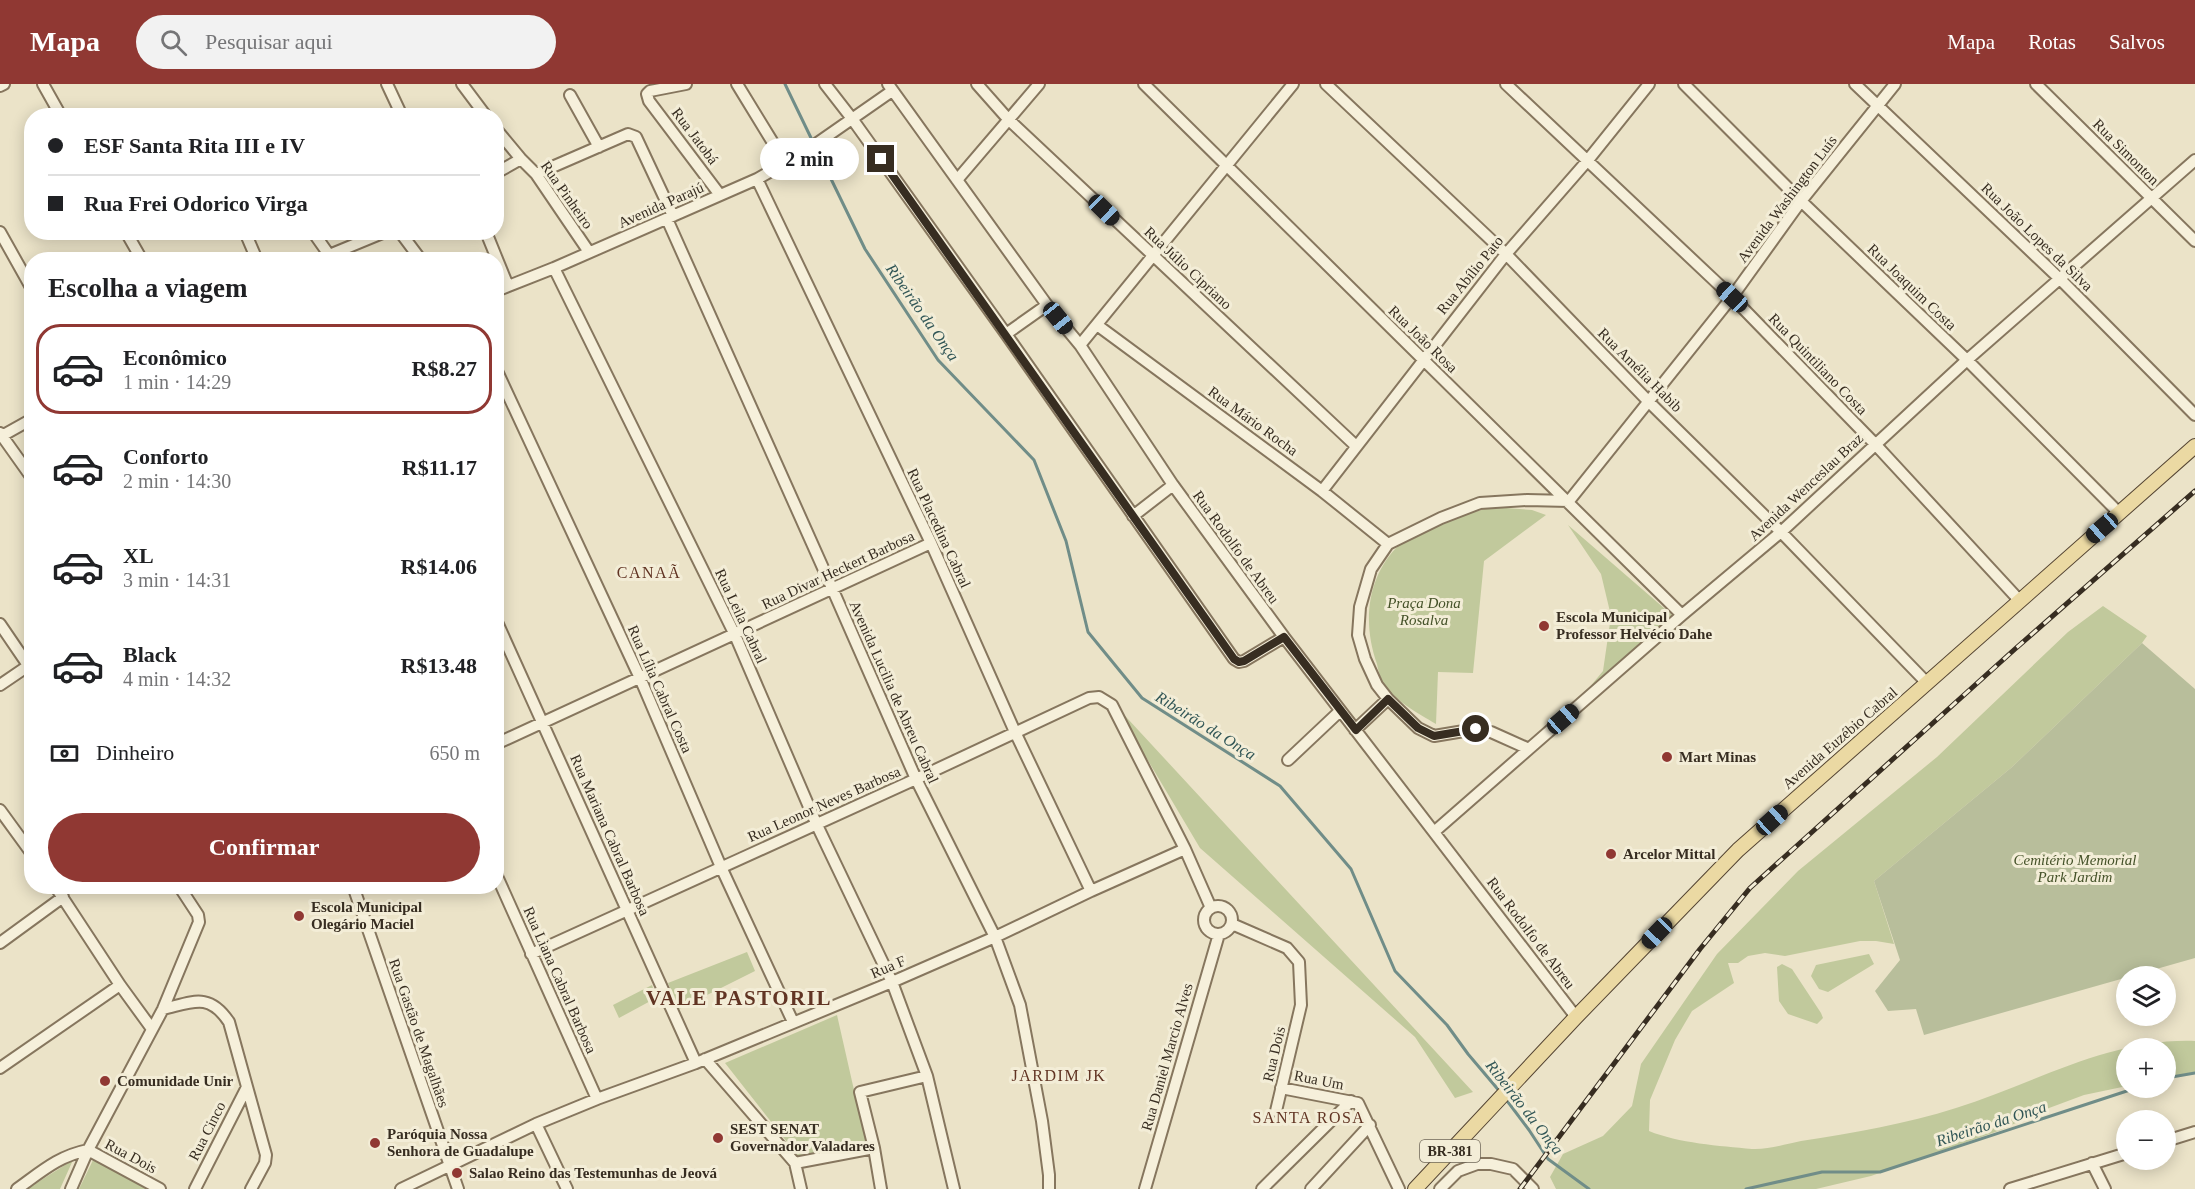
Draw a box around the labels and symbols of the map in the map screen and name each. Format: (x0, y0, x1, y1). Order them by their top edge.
street label: Rua Jatobá (669, 105, 722, 168)
street label: Rua Simonton (2090, 116, 2163, 189)
street label: Avenida Washington Luís (1734, 132, 1840, 266)
callout: 2 min (761, 138, 860, 180)
route end (867, 145, 894, 172)
street label: Rua Pinheiro (538, 158, 596, 232)
street label: Avenida Parajú (616, 179, 707, 231)
street label: Rua João Lopes da Silva (1978, 180, 2096, 295)
car (1085, 191, 1123, 229)
street label: Rua Júlio Cipriano (1141, 224, 1235, 312)
street label: Rua Abílio Pato (1434, 233, 1506, 317)
street label: Rua Joaquim Costa (1864, 241, 1960, 334)
water label: Ribeirão da Onça (881, 260, 962, 365)
car (1713, 278, 1751, 316)
car (1040, 298, 1076, 338)
street label: Rua João Rosa (1385, 302, 1461, 376)
street label: Rua Quintiliano Costa (1766, 310, 1871, 418)
street label: Rua Amélia Habib (1595, 325, 1685, 415)
street label: Rua Mário Rocha (1205, 383, 1301, 459)
street label: Avenida Wenceslau Braz (1746, 430, 1866, 544)
street label: Rua Placedina Cabral (904, 466, 974, 590)
street label: Rua Rodolfo de Abreu (1190, 488, 1283, 607)
car (2083, 509, 2121, 547)
street label: Rua Divar Heckert Barbosa (759, 527, 917, 612)
district label: CANAÃ (617, 564, 681, 581)
street label: Rua Leila Cabral (712, 566, 770, 666)
park label: Praça Dona Rosalva (1386, 595, 1461, 628)
street label: Avenida Lucilia de Abreu Cabral (846, 598, 942, 786)
place label: Escola Municipal Professor Helvécio Dahe (1556, 609, 1712, 642)
marker: Escola Municipal Professor Helvécio Dahe (1537, 619, 1551, 633)
street label: Rua Lília Cabral Costa (625, 623, 695, 756)
street label: Avenida Euzébio Cabral (1780, 684, 1900, 792)
water label: Ribeirão da Onça (1151, 687, 1259, 764)
car (1544, 700, 1582, 738)
route start (1462, 715, 1489, 742)
place label: Mart Minas (1679, 749, 1756, 765)
marker: Mart Minas (1660, 750, 1674, 764)
street label: Rua Mariana Cabral Barbosa (567, 752, 653, 918)
street label: Rua Leonor Neves Barbosa (745, 763, 903, 845)
car (1753, 801, 1791, 839)
place label: Arcelor Mittal (1623, 846, 1715, 862)
marker: Arcelor Mittal (1604, 847, 1618, 861)
park label: Cemitério Memorial Park Jardim (2014, 852, 2136, 885)
street label: Rua Rodolfo de Abreu (1484, 874, 1578, 992)
place label: Escola Municipal Olegário Maciel (311, 899, 422, 932)
street label: Rua Liana Cabral Barbosa (520, 904, 600, 1056)
marker: Escola Municipal Olegário Maciel (292, 909, 306, 923)
car (1638, 914, 1676, 952)
street label: Rua F (868, 953, 908, 981)
street label: Rua Gastão de Magalhães (386, 957, 452, 1110)
street label: Rua Daniel Marcio Alves (1138, 981, 1196, 1133)
district label: VALE PASTORIL (646, 986, 832, 1010)
street label: Rua Dois (1260, 1025, 1288, 1083)
water label: Ribeirão da Onça (1481, 1056, 1567, 1158)
district label: JARDIM JK (1012, 1067, 1106, 1084)
street label: Rua Um (1293, 1067, 1346, 1093)
place label: Comunidade Unir (117, 1073, 234, 1089)
marker: Comunidade Unir (98, 1074, 112, 1088)
water label: Ribeirão da Onça (1933, 1098, 2049, 1151)
street label: Rua Cinco (185, 1099, 229, 1163)
district label: SANTA ROSA (1253, 1109, 1365, 1126)
place label: SEST SENAT Governador Valadares (730, 1121, 875, 1154)
place label: Paróquia Nossa Senhora de Guadalupe (387, 1126, 534, 1159)
marker: SEST SENAT Governador Valadares (711, 1131, 725, 1145)
street label: Rua Dois (102, 1136, 160, 1176)
marker: Paróquia Nossa Senhora de Guadalupe (368, 1136, 382, 1150)
road number: BR-381 (1420, 1140, 1480, 1162)
place label: Salao Reino das Testemunhas de Jeová (469, 1165, 717, 1181)
marker: Salao Reino das Testemunhas de Jeová (450, 1166, 464, 1180)

